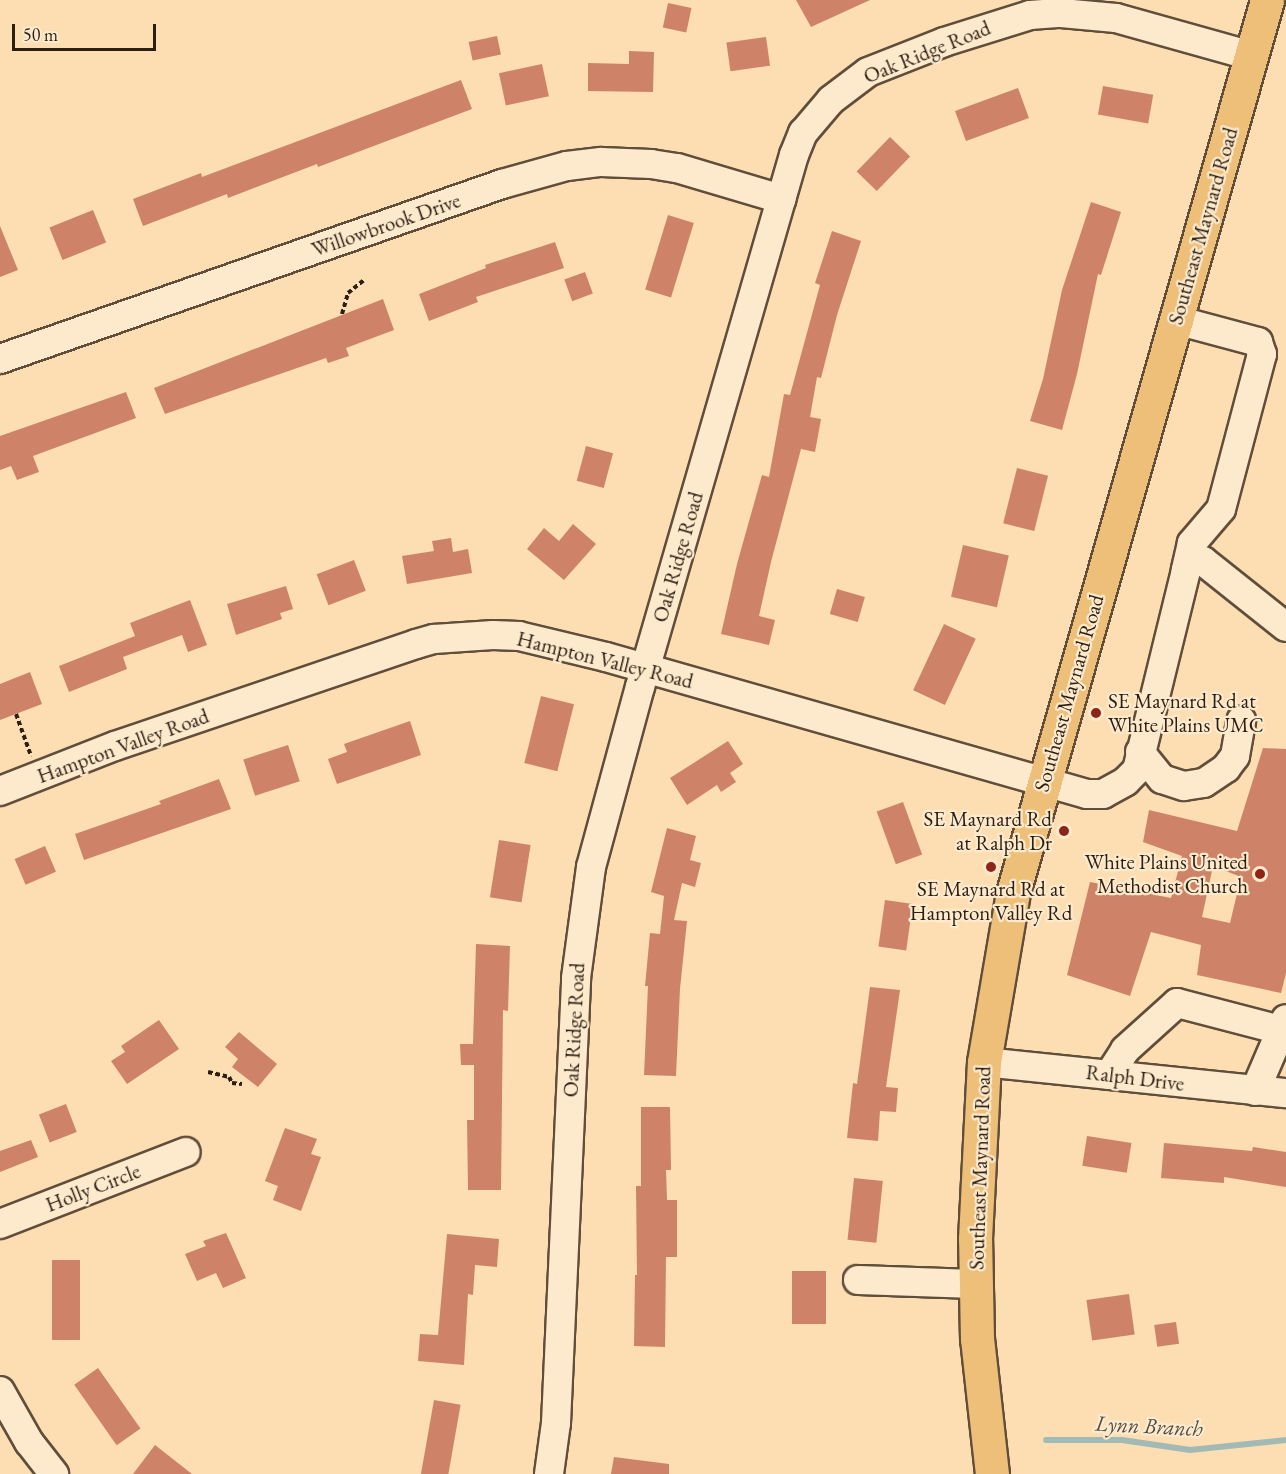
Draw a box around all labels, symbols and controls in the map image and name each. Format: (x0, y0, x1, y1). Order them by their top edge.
scale bar (15, 12, 159, 50)
street label: Oak Ridge Road (860, 15, 994, 89)
text: 50 m (23, 23, 58, 46)
street label: Southeast Maynard Road (1163, 125, 1243, 327)
street label: Willowbrook Drive (308, 188, 464, 262)
street label: Oak Ridge Road (647, 489, 709, 625)
street label: Southeast Maynard Road (1029, 592, 1109, 794)
street label: Hampton Valley Road (514, 626, 696, 694)
place label: SE Maynard Rd at White Plains UMC (1108, 688, 1264, 738)
street label: Hampton Valley Road (34, 703, 212, 789)
marker: SE Maynard Rd at White Plains UMC (1089, 706, 1103, 720)
place label: SE Maynard Rd at Ralph Dr (923, 806, 1052, 856)
marker: SE Maynard Rd at Ralph Dr (1057, 824, 1071, 838)
place label: White Plains United Methodist Church (1085, 849, 1248, 899)
marker: SE Maynard Rd at Hampton Valley Rd (984, 860, 998, 874)
marker: White Plains United Methodist Church (1253, 867, 1267, 881)
place label: SE Maynard Rd at Hampton Valley Rd (910, 876, 1072, 926)
street label: Oak Ridge Road (558, 962, 590, 1098)
street label: Ralph Drive (1084, 1059, 1186, 1097)
street label: Southeast Maynard Road (964, 1066, 996, 1270)
street label: Holly Circle (42, 1158, 144, 1218)
water label: Lynn Branch (1094, 1410, 1204, 1442)

